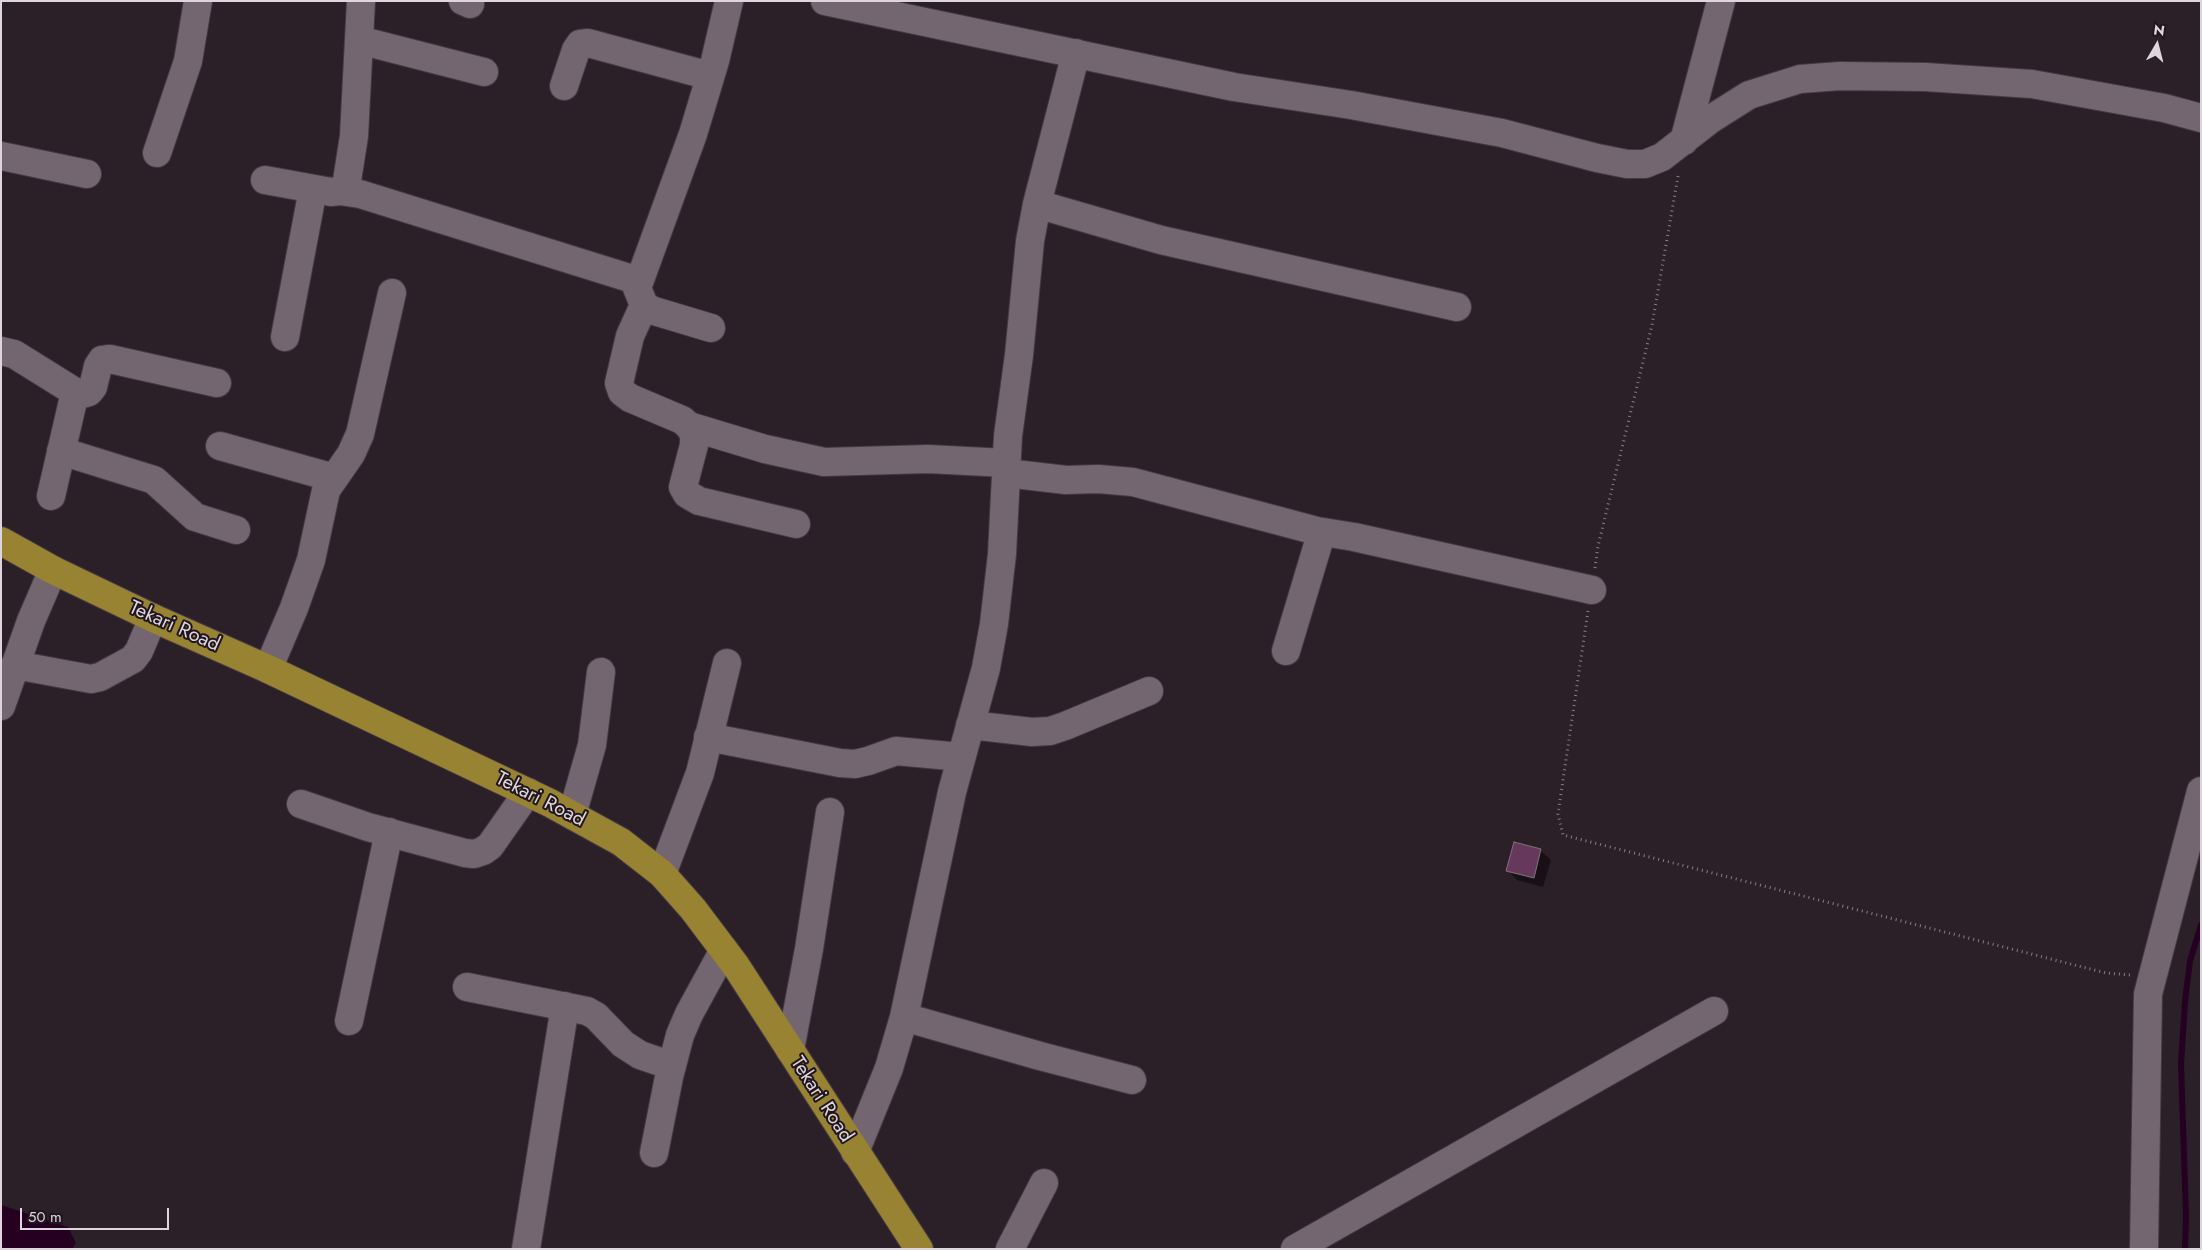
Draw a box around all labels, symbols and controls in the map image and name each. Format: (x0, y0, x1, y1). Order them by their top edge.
text: N (2152, 19, 2166, 41)
north arrow (2132, 20, 2182, 70)
street label: Tekari Road (125, 596, 223, 658)
street label: Tekari Road (491, 767, 589, 833)
street label: Tekari Road (784, 1053, 858, 1147)
scale bar (22, 1198, 171, 1230)
text: 50 m (28, 1206, 62, 1228)

